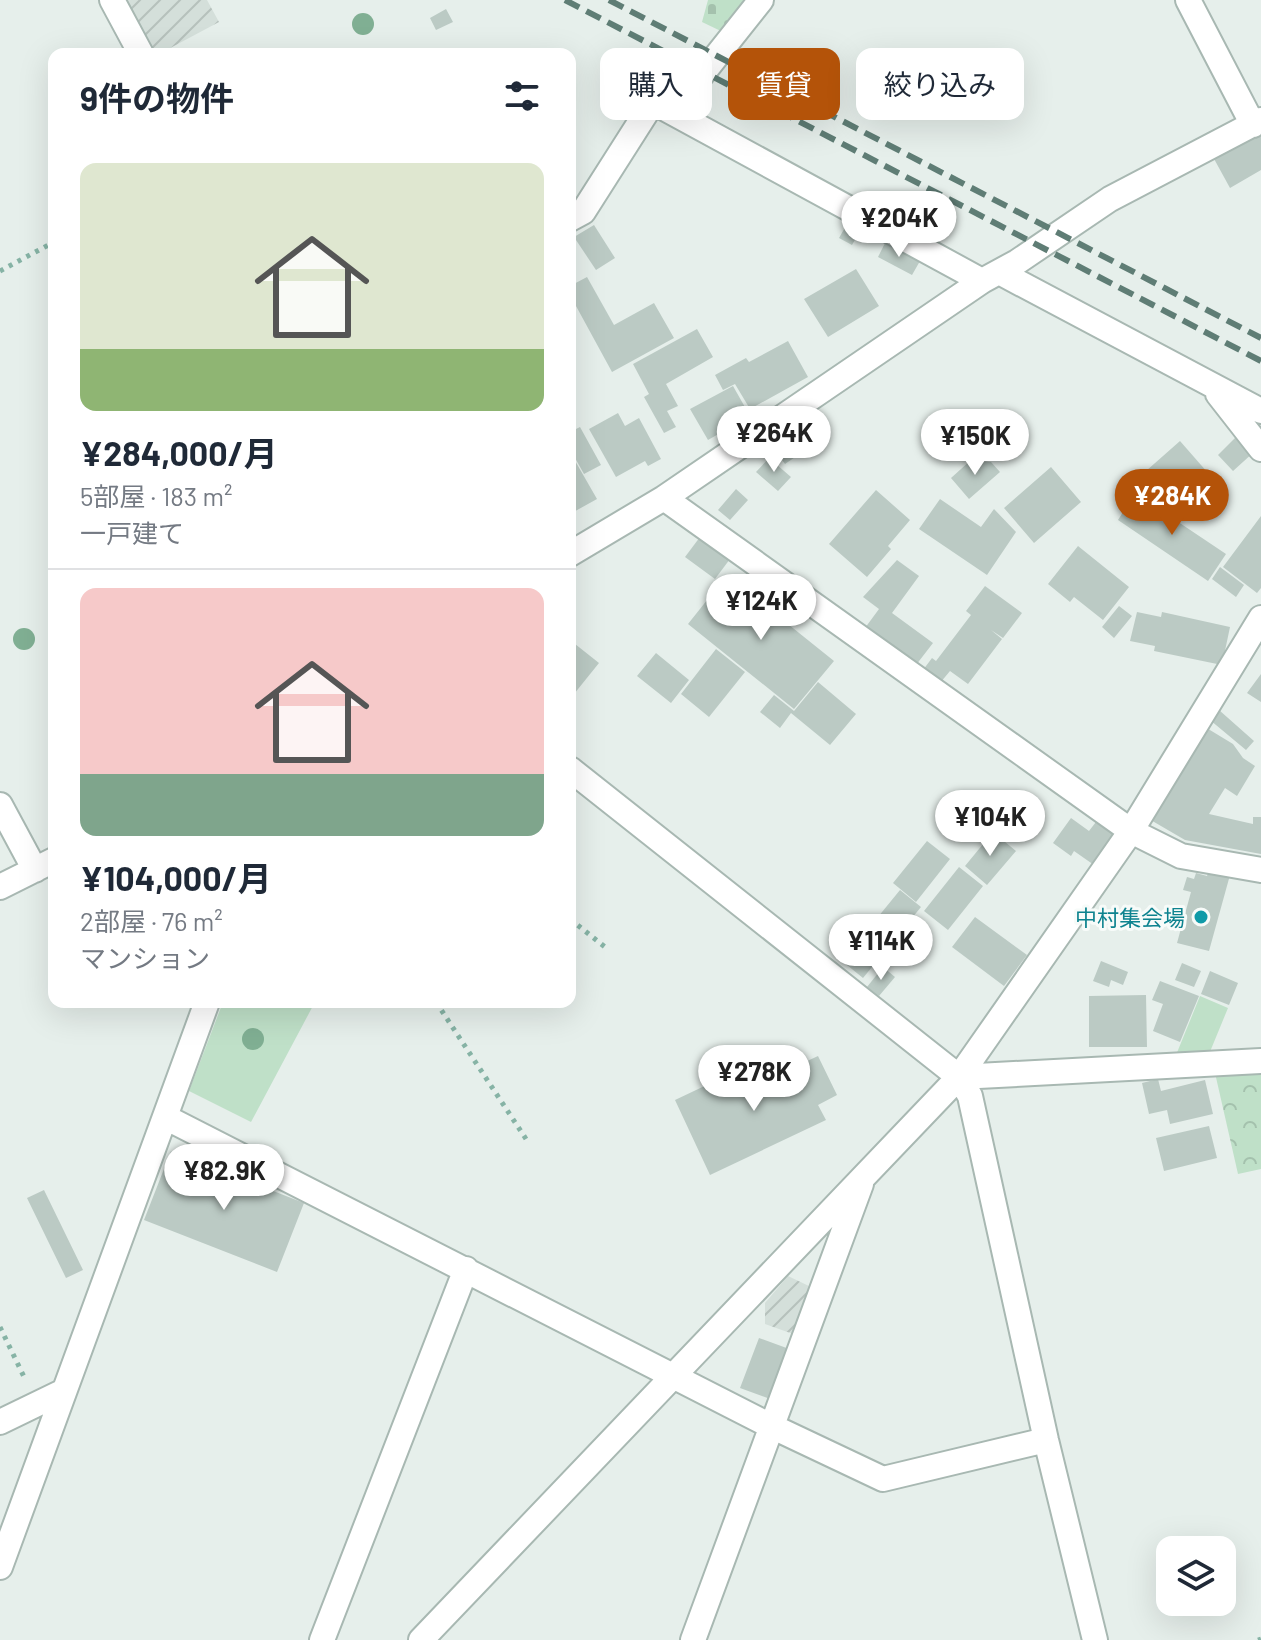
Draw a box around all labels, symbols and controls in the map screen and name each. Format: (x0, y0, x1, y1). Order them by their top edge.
chip: 購入 (600, 48, 712, 120)
chip: 賃貸 (728, 48, 840, 120)
chip: 絞り込み (856, 48, 1024, 120)
icon: filters (500, 74, 544, 118)
text: 9件の物件 (80, 77, 234, 118)
pin: ¥204K (843, 191, 955, 259)
text: ¥204K (859, 201, 939, 232)
icon: home (240, 215, 384, 359)
pin: ¥264K (718, 406, 830, 474)
pin: ¥150K (919, 409, 1031, 477)
text: ¥264K (735, 416, 813, 447)
text: ¥150K (939, 419, 1011, 450)
text: ¥284,000/月 (80, 432, 278, 473)
pin: ¥284K (1116, 469, 1228, 537)
text: ¥284K (1133, 479, 1211, 510)
text: 5部屋 · 183 m² (80, 480, 232, 511)
text: 一戸建て (80, 517, 184, 548)
pin: ¥124K (705, 574, 817, 642)
text: ¥124K (724, 584, 798, 615)
icon: home (240, 640, 384, 784)
pin: ¥104K (934, 790, 1046, 858)
text: ¥104K (953, 800, 1027, 831)
text: ¥104,000/月 (80, 857, 272, 898)
place label: 中村集会場 (1075, 904, 1185, 930)
text: 2部屋 · 76 m² (80, 905, 223, 936)
marker: 中村集会場 (1192, 908, 1210, 926)
pin: ¥114K (825, 914, 937, 982)
text: ¥114K (847, 924, 915, 955)
text: マンション (80, 942, 210, 973)
pin: ¥278K (698, 1045, 810, 1113)
text: ¥278K (716, 1055, 792, 1086)
pin: ¥82.9K (159, 1144, 289, 1212)
text: ¥82.9K (182, 1154, 266, 1185)
map controls (1156, 1536, 1236, 1616)
button: layers (1156, 1536, 1236, 1616)

